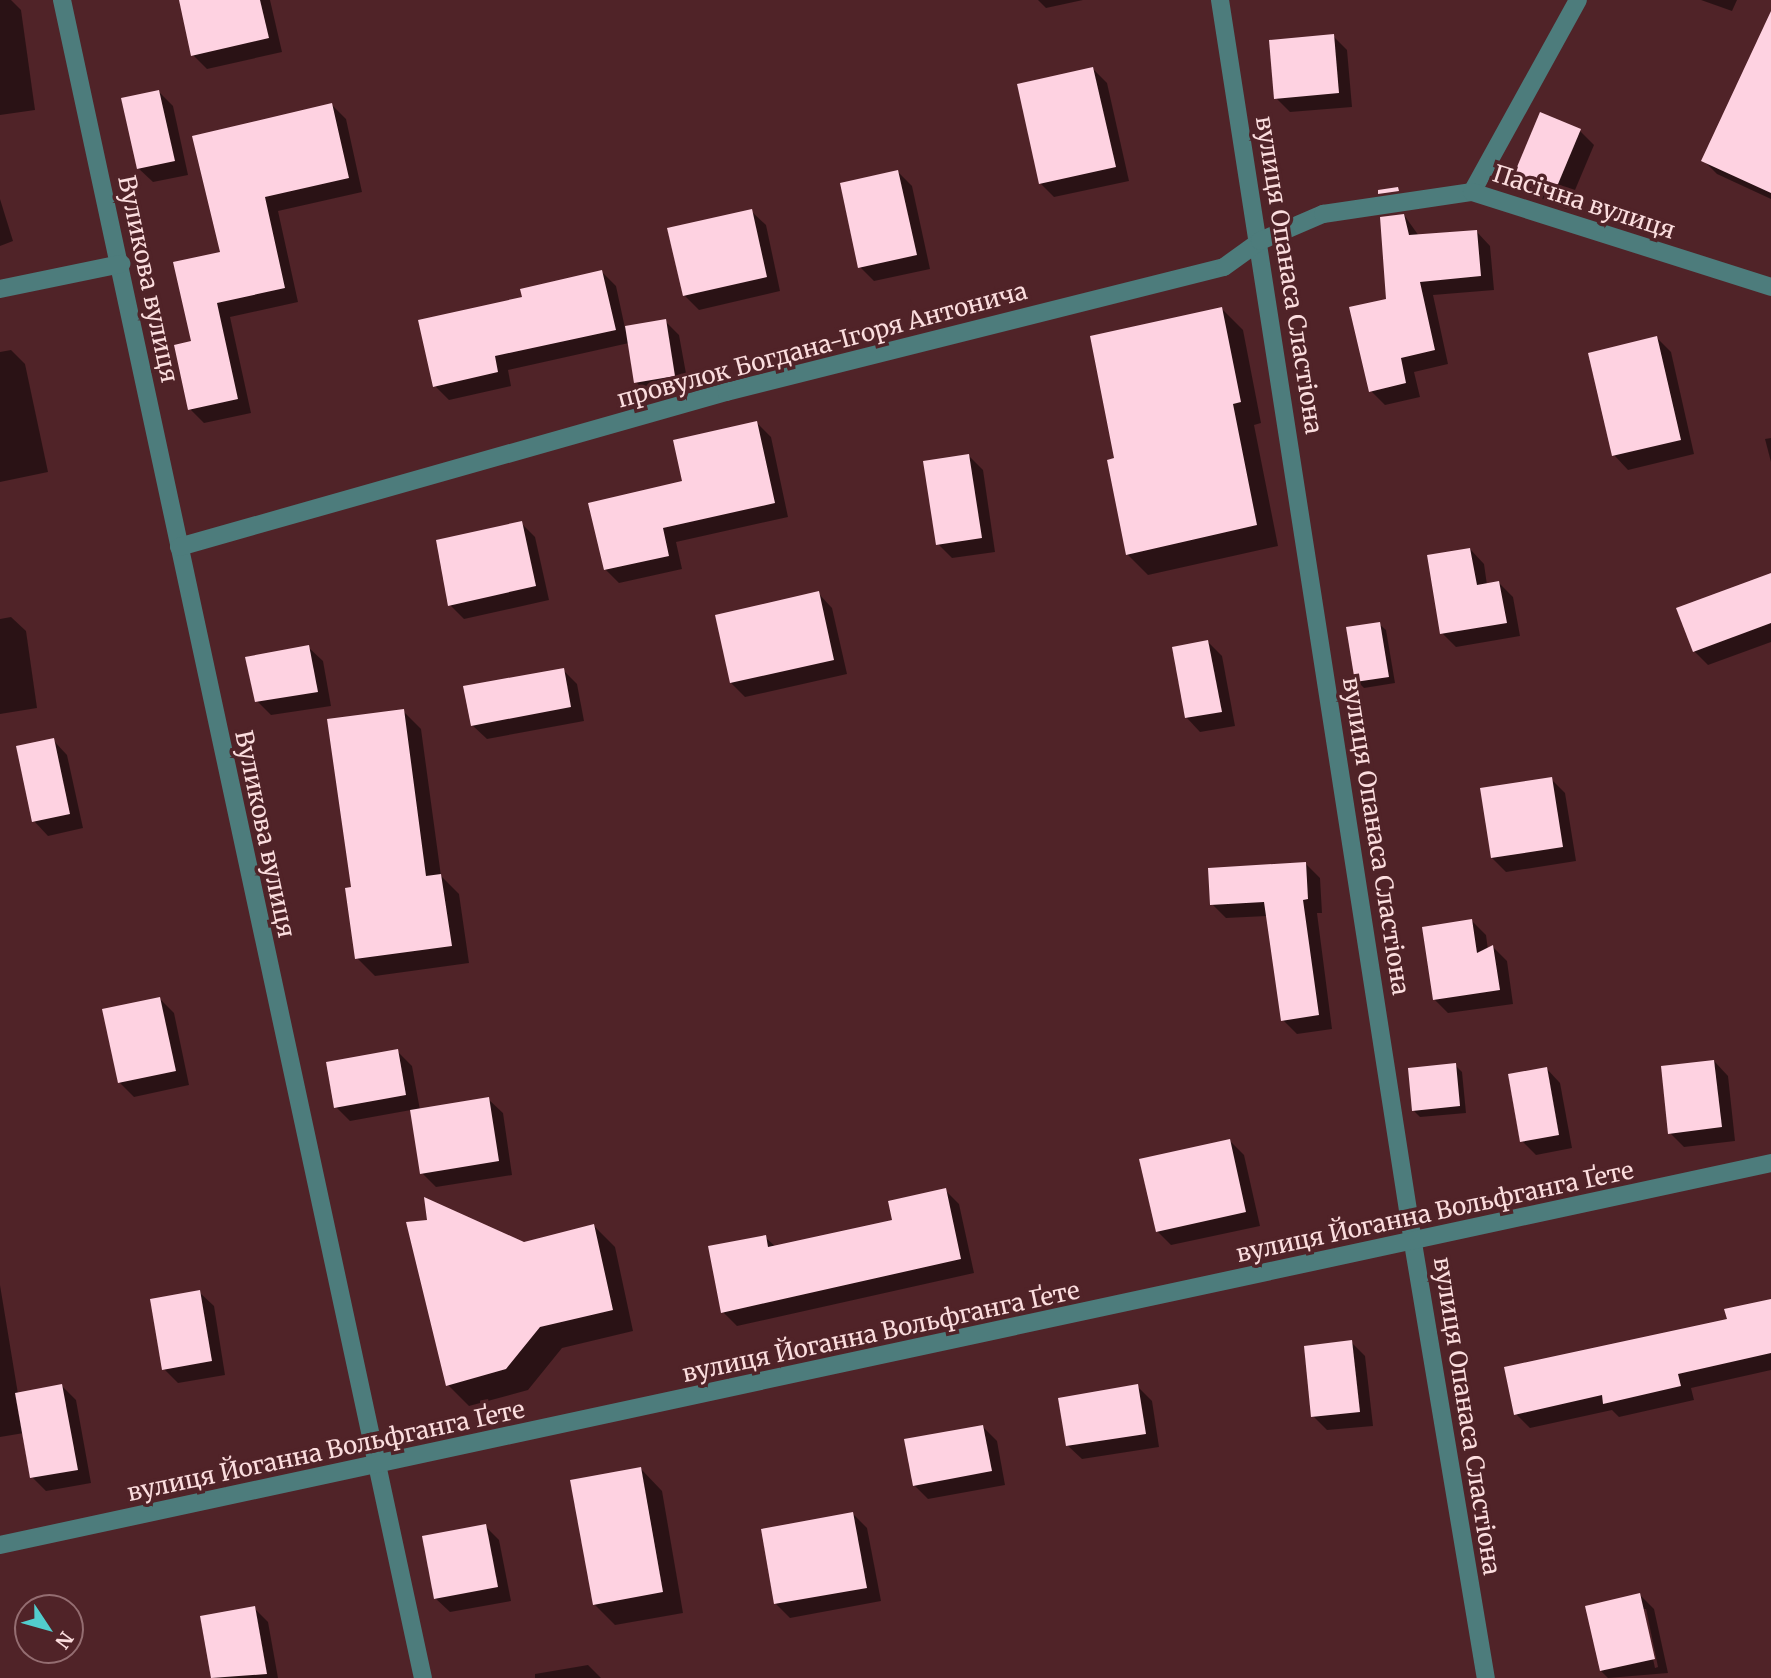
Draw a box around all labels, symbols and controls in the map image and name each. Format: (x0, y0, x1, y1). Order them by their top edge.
street label: вулиця Опанаса Сластіона (1250, 114, 1328, 436)
street label: Пасічна вулиця (1489, 159, 1679, 245)
street label: Вуликова вулиця (112, 173, 184, 385)
street label: провулок Богдана-Ігоря Антонича (614, 276, 1030, 414)
street label: вулиця Опанаса Сластіона (1337, 675, 1415, 997)
street label: Вуликова вулиця (229, 728, 301, 940)
street label: вулиця Йоганна Вольфганга Ґете (1234, 1156, 1636, 1268)
street label: вулиця Опанаса Сластіона (1428, 1255, 1506, 1577)
street label: вулиця Йоганна Вольфганга Ґете (680, 1276, 1082, 1388)
street label: вулиця Йоганна Вольфганга Ґете (125, 1395, 527, 1507)
north arrow (14, 1594, 84, 1664)
text: N (50, 1627, 78, 1653)

